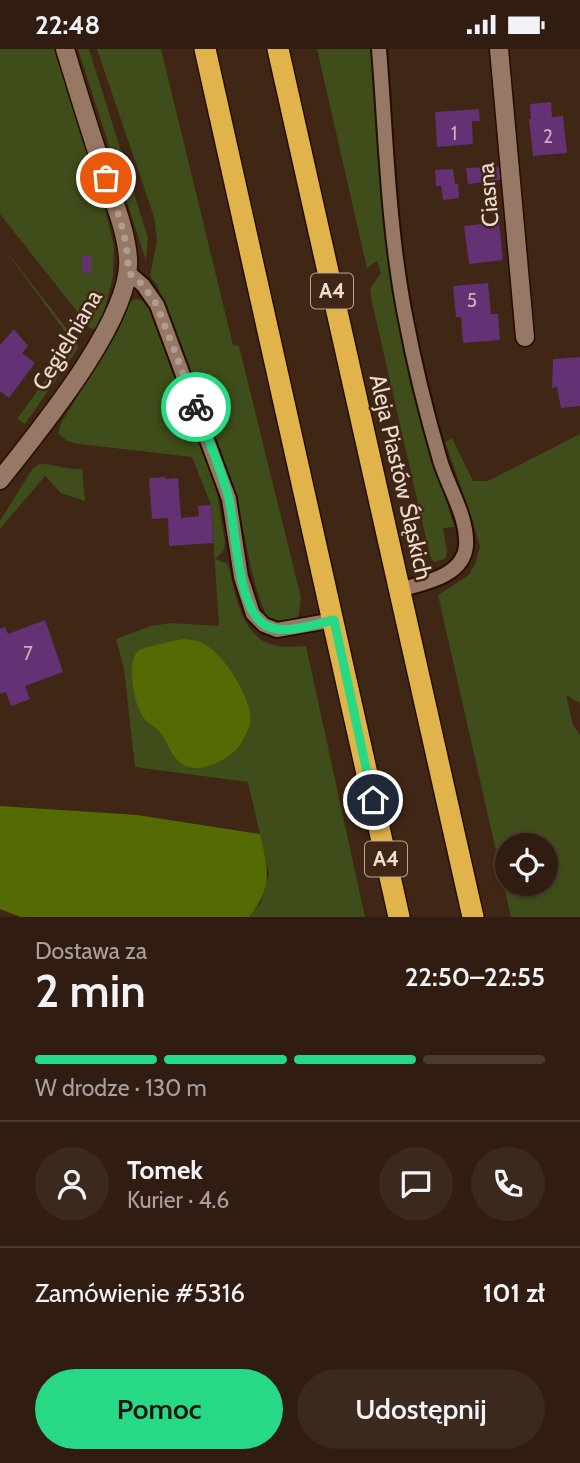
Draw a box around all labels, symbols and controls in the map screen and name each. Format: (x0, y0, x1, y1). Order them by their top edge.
text: 22:48 (35, 9, 100, 41)
house number: 1 (451, 122, 457, 145)
house number: 2 (543, 125, 553, 148)
pin (76, 148, 136, 208)
icon: bag (87, 159, 125, 197)
street label: Ciasna (471, 162, 505, 228)
road number: A4 (311, 273, 353, 309)
street label: Cegielniana (26, 285, 108, 395)
house number: 5 (467, 289, 477, 312)
street label: Aleja Piastów Śląskich (364, 371, 438, 583)
courier (161, 372, 231, 442)
icon: bike (177, 388, 215, 426)
house number: 7 (23, 642, 33, 665)
pin (343, 770, 403, 830)
icon: home (354, 781, 392, 819)
map controls (495, 833, 558, 896)
button: locate (495, 833, 558, 896)
road number: A4 (365, 841, 407, 877)
text: Dostawa za (35, 937, 147, 965)
text: 22:50–22:55 (405, 961, 545, 993)
text: 2 min (35, 963, 146, 1019)
text: W drodze · 130 m (35, 1074, 207, 1102)
button: person (35, 1147, 109, 1221)
button: chat (379, 1147, 453, 1221)
button: phone (471, 1147, 545, 1221)
text: Tomek (127, 1154, 203, 1186)
text: Kurier · 4.6 (127, 1186, 229, 1214)
text: Zamówienie #5316 (35, 1277, 245, 1309)
text: 101 zł (483, 1277, 545, 1309)
button: Pomoc (35, 1369, 283, 1449)
button: Udostępnij (297, 1369, 545, 1449)

